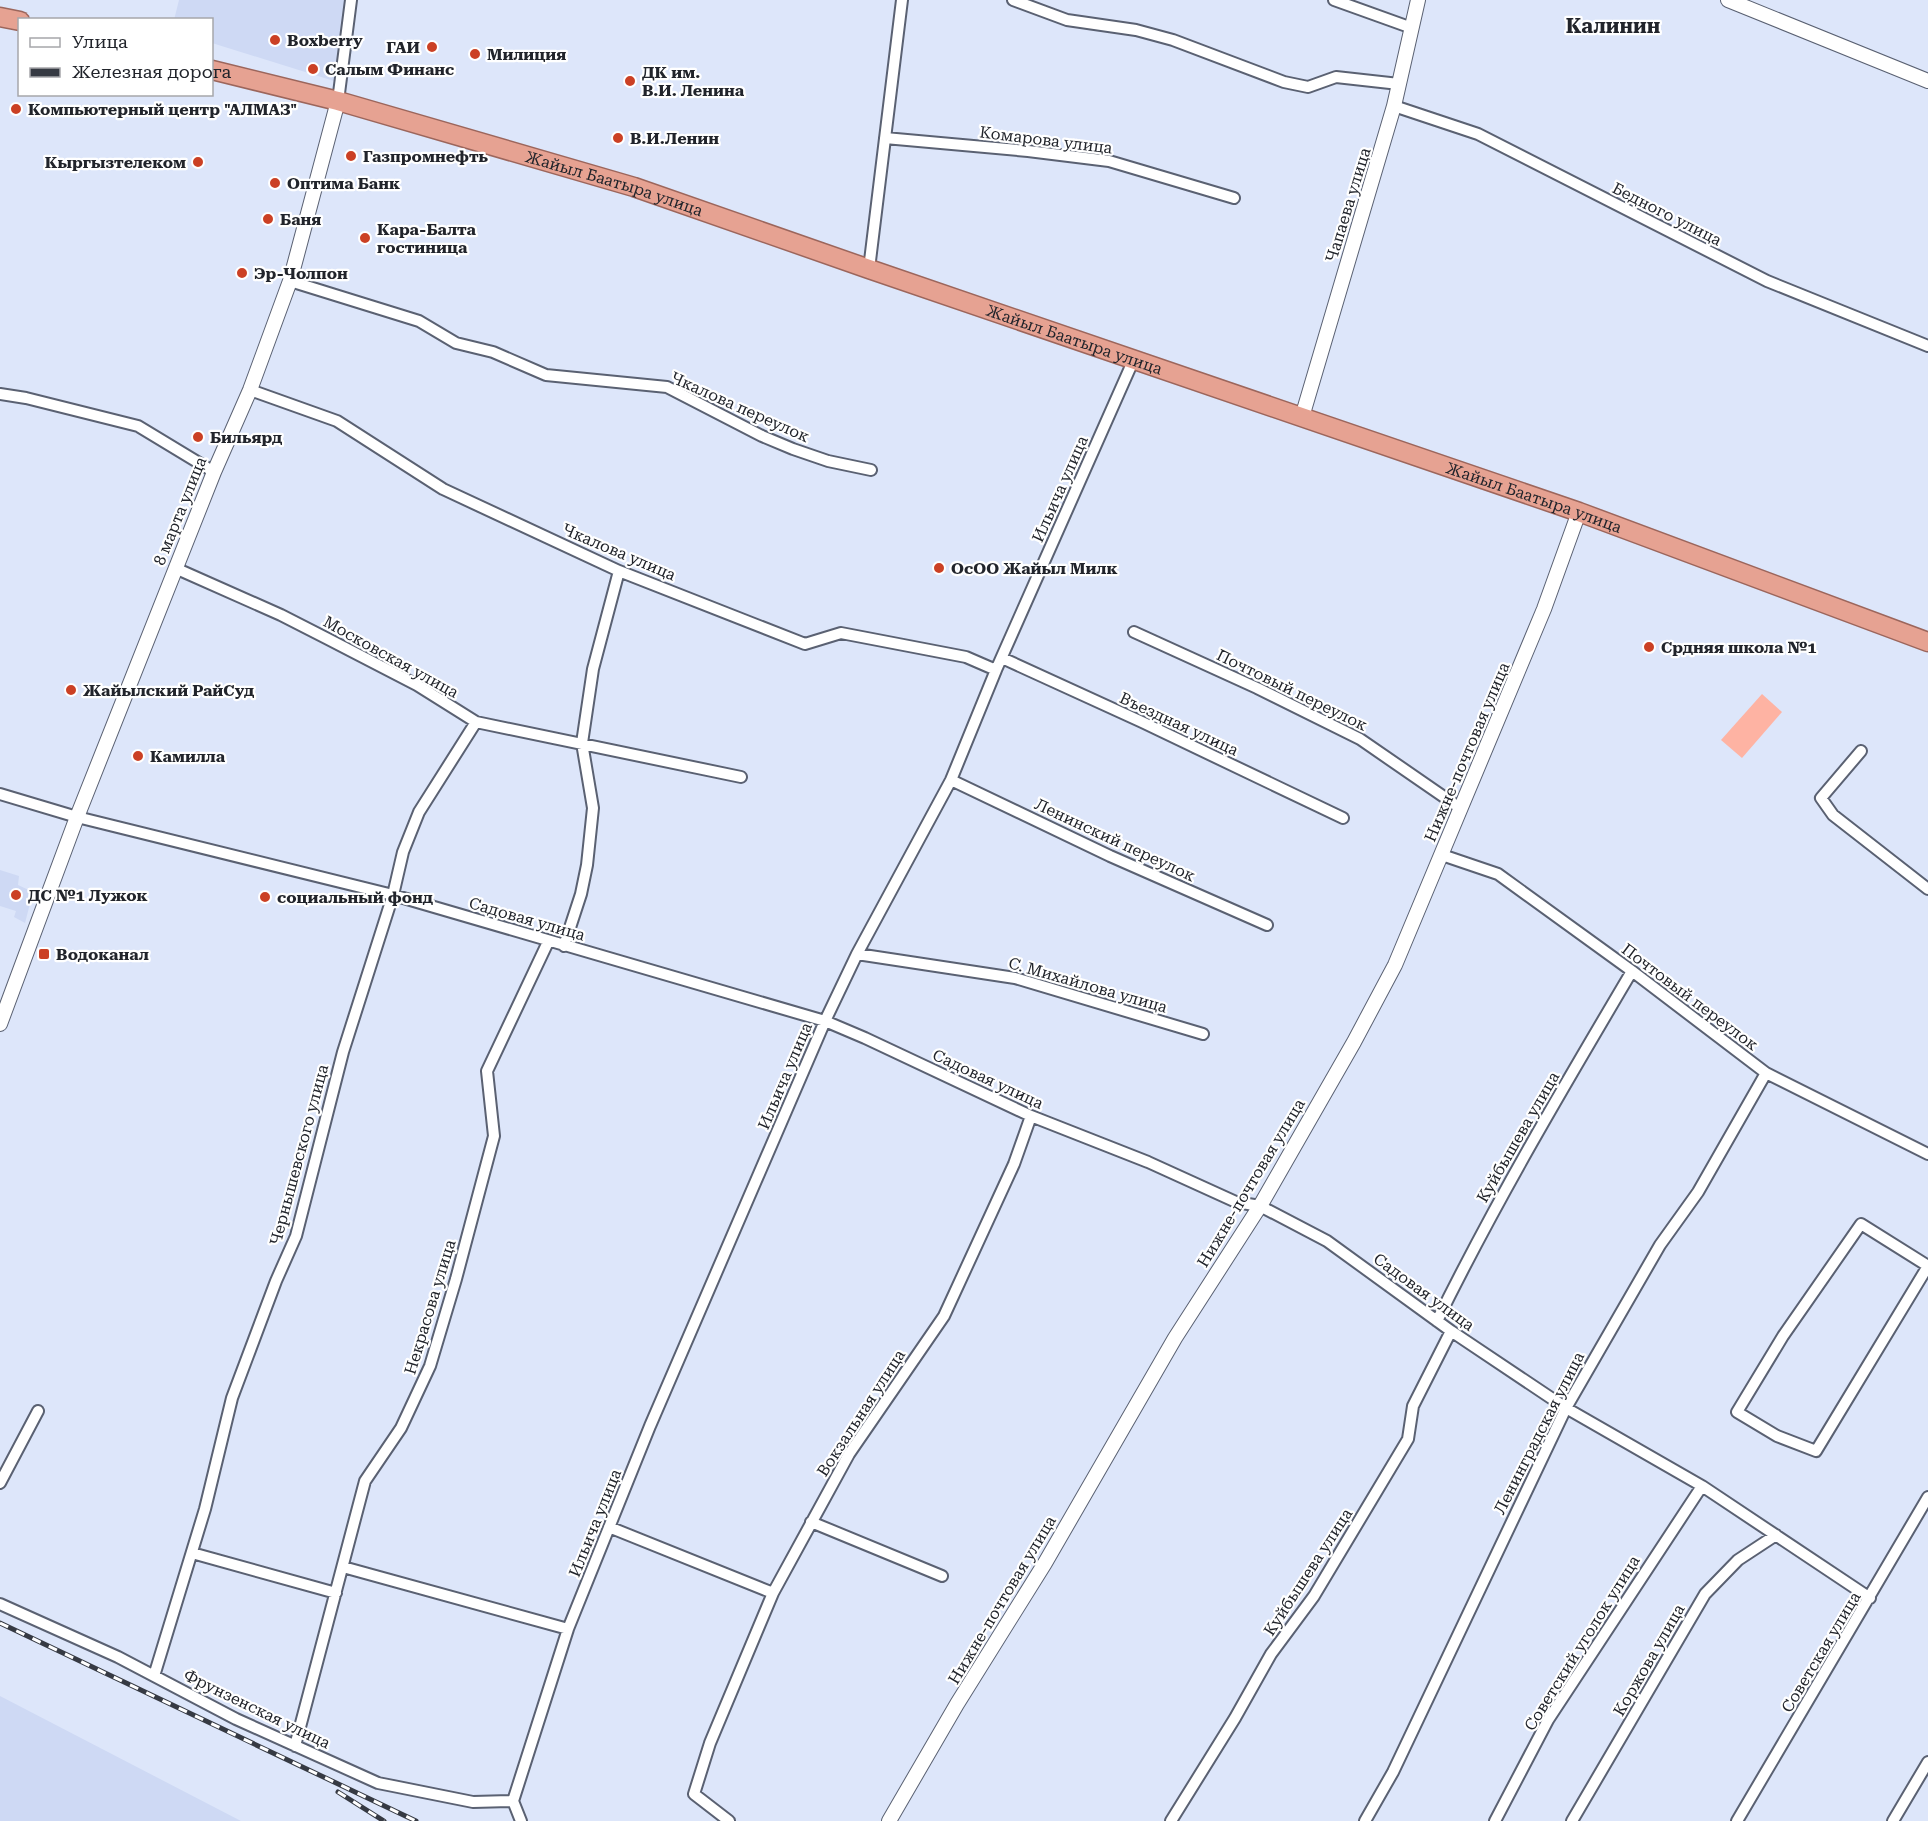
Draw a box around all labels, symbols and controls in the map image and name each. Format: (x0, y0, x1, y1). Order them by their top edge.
district label: Калинин (1566, 14, 1660, 38)
legend (18, 18, 213, 96)
text: Улица (72, 31, 128, 52)
place label: Boxberry (287, 31, 363, 50)
marker: Boxberry (268, 33, 282, 47)
place label: ГАИ (386, 38, 420, 57)
marker: ГАИ (425, 40, 439, 54)
place label: Милиция (487, 45, 566, 64)
marker: Милиция (468, 47, 482, 61)
place label: Салым Финанс (325, 60, 454, 79)
text: Железная дорога (72, 61, 232, 82)
marker: Салым Финанс (306, 62, 320, 76)
place label: ДК им. В.И. Ленина (642, 63, 745, 100)
marker: ДК им. В.И. Ленина (623, 74, 637, 88)
place label: Компьютерный центр "АЛМАЗ" (28, 100, 297, 119)
marker: Компьютерный центр "АЛМАЗ" (9, 102, 23, 116)
street label: Комарова улица (979, 122, 1114, 158)
place label: В.И.Ленин (630, 129, 719, 148)
marker: В.И.Ленин (611, 131, 625, 145)
street label: Чапаева улица (1321, 145, 1375, 265)
place label: Газпромнефть (363, 147, 489, 166)
street label: Жайыл Баатыра улица (523, 147, 706, 220)
marker: Газпромнефть (344, 149, 358, 163)
place label: Кыргызтелеком (45, 153, 186, 172)
marker: Кыргызтелеком (191, 155, 205, 169)
place label: Оптима Банк (287, 174, 400, 193)
marker: Оптима Банк (268, 176, 282, 190)
street label: Бедного улица (1609, 178, 1725, 250)
place label: Баня (280, 210, 321, 229)
marker: Баня (261, 212, 275, 226)
place label: Кара-Балта гостиница (377, 220, 477, 257)
marker: Кара-Балта гостиница (358, 231, 372, 245)
place label: Эр-Чолпон (254, 264, 348, 283)
marker: Эр-Чолпон (235, 266, 249, 280)
street label: Жайыл Баатыра улица (984, 300, 1165, 378)
street label: Чкалова переулок (668, 368, 812, 446)
place label: Бильярд (210, 428, 282, 447)
marker: Бильярд (191, 430, 205, 444)
street label: Ильича улица (1028, 433, 1092, 545)
street label: 8 марта улица (150, 454, 211, 568)
street label: Жайыл Баатыра улица (1444, 458, 1625, 537)
street label: Чкалова улица (559, 519, 679, 585)
place label: ОсОО Жайыл Милк (951, 559, 1117, 578)
marker: ОсОО Жайыл Милк (932, 561, 946, 575)
street label: Московская улица (320, 612, 462, 702)
place label: Срдняя школа №1 (1661, 638, 1817, 657)
marker: Срдняя школа №1 (1642, 640, 1656, 654)
street label: Почтовый переулок (1213, 645, 1371, 735)
street label: Нижне-почтовая улица (1421, 659, 1514, 845)
place label: Жайылский РайСуд (83, 681, 254, 700)
marker: Жайылский РайСуд (64, 683, 78, 697)
street label: Въездная улица (1117, 688, 1242, 760)
place label: Камилла (150, 747, 226, 766)
marker: Камилла (131, 749, 145, 763)
street label: Ленинский переулок (1032, 794, 1198, 886)
place label: ДС №1 Лужок (28, 886, 148, 905)
marker: ДС №1 Лужок (9, 888, 23, 902)
place label: социальный фонд (277, 888, 433, 907)
marker: социальный фонд (258, 890, 272, 904)
street label: Садовая улица (467, 893, 588, 945)
street label: Почтовый переулок (1618, 940, 1762, 1054)
place label: Водоканал (56, 945, 149, 964)
marker: Водоканал (37, 947, 51, 961)
street label: С. Михайлова улица (1006, 953, 1170, 1017)
street label: Ильича улица (754, 1019, 816, 1132)
street label: Садовая улица (930, 1045, 1047, 1113)
street label: Чернышевского улица (266, 1062, 332, 1248)
street label: Куйбышева улица (1473, 1068, 1563, 1206)
street label: Нижне-почтовая улица (1193, 1095, 1309, 1271)
street label: Некрасова улица (400, 1237, 460, 1377)
street label: Садовая улица (1370, 1249, 1478, 1335)
street label: Вокзальная улица (813, 1346, 909, 1480)
street label: Ленинградская улица (1490, 1349, 1588, 1517)
street label: Ильича улица (565, 1466, 625, 1580)
street label: Куйбышева улица (1260, 1505, 1356, 1639)
street label: Нижне-почтовая улица (944, 1512, 1060, 1688)
street label: Советский уголок улица (1520, 1552, 1644, 1734)
street label: Советская улица (1777, 1588, 1865, 1716)
street label: Коржова улица (1609, 1601, 1689, 1719)
street label: Фрунзенская улица (181, 1665, 334, 1753)

